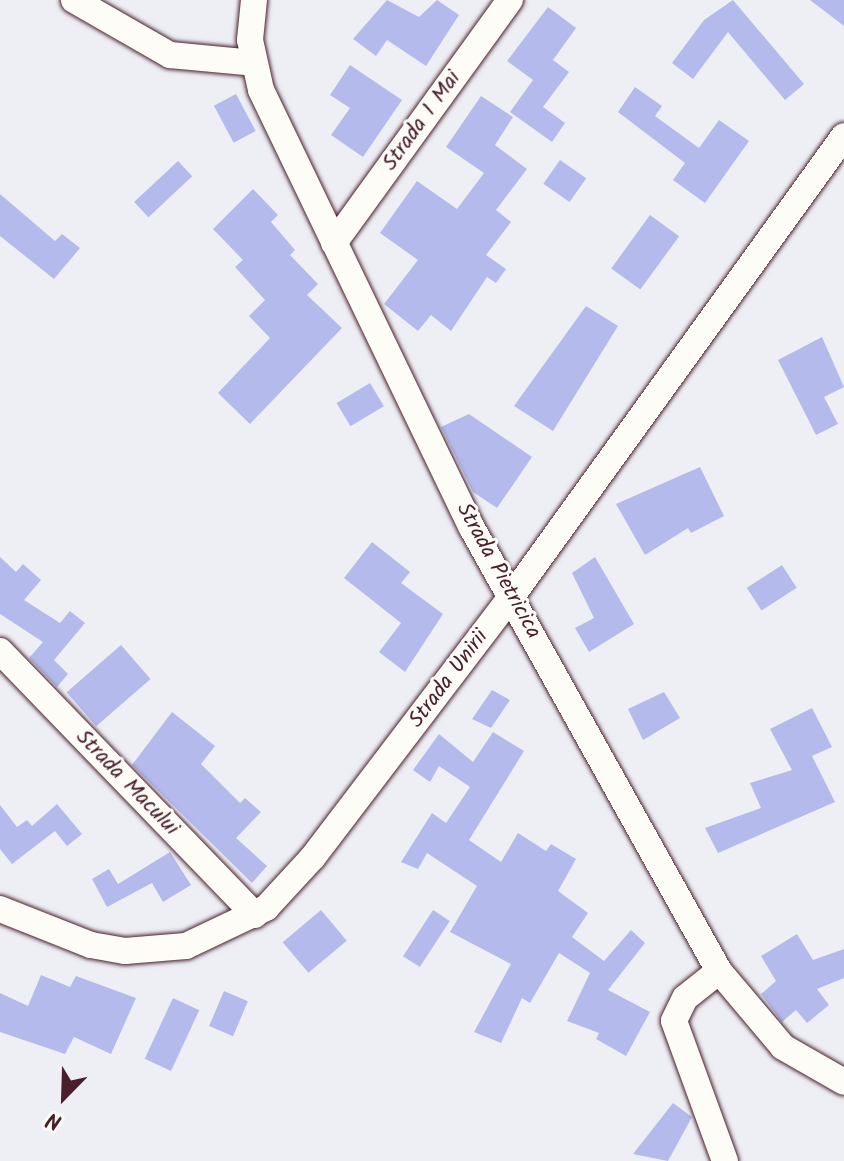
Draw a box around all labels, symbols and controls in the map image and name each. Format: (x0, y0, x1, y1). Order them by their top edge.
street label: Strada 1 Mai (377, 66, 467, 176)
street label: Strada Pietricica (450, 498, 546, 644)
street label: Strada Unirii (404, 625, 494, 733)
street label: Strada Macului (70, 724, 184, 842)
north arrow (24, 1057, 104, 1137)
text: N (41, 1101, 68, 1138)

